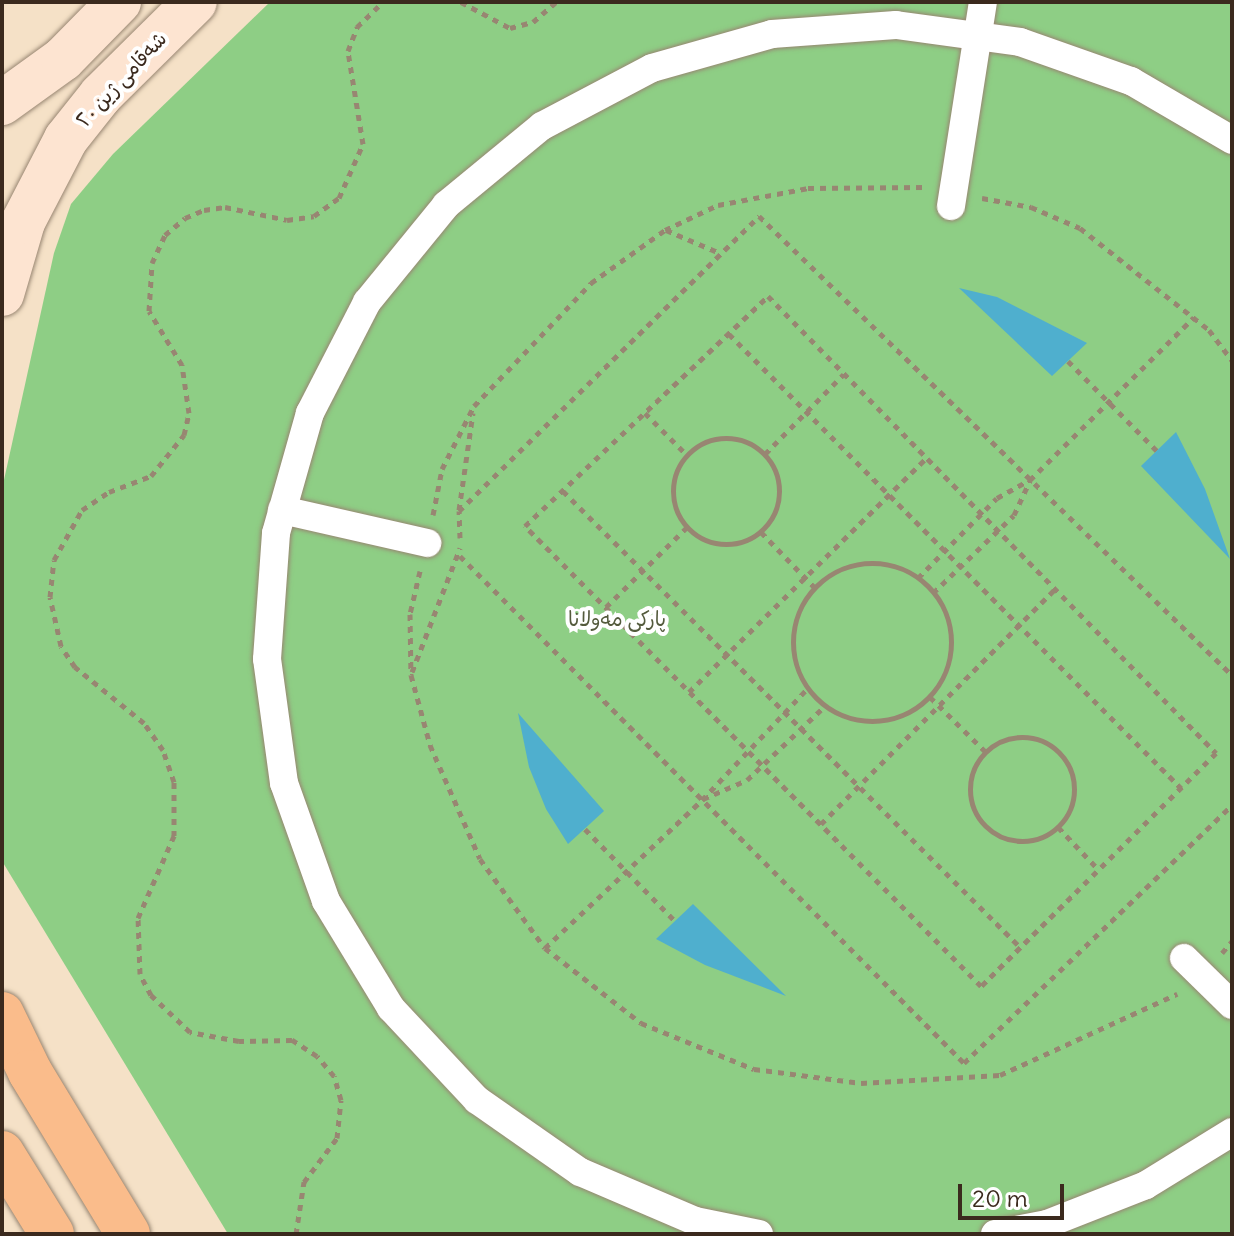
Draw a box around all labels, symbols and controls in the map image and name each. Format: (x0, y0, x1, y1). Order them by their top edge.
street label: شەقامی ژین ٢٠ (71, 26, 171, 132)
park label: پارکی مەولانا (568, 606, 666, 630)
scale bar (962, 1168, 1068, 1218)
text: 20 m (972, 1183, 1028, 1213)

